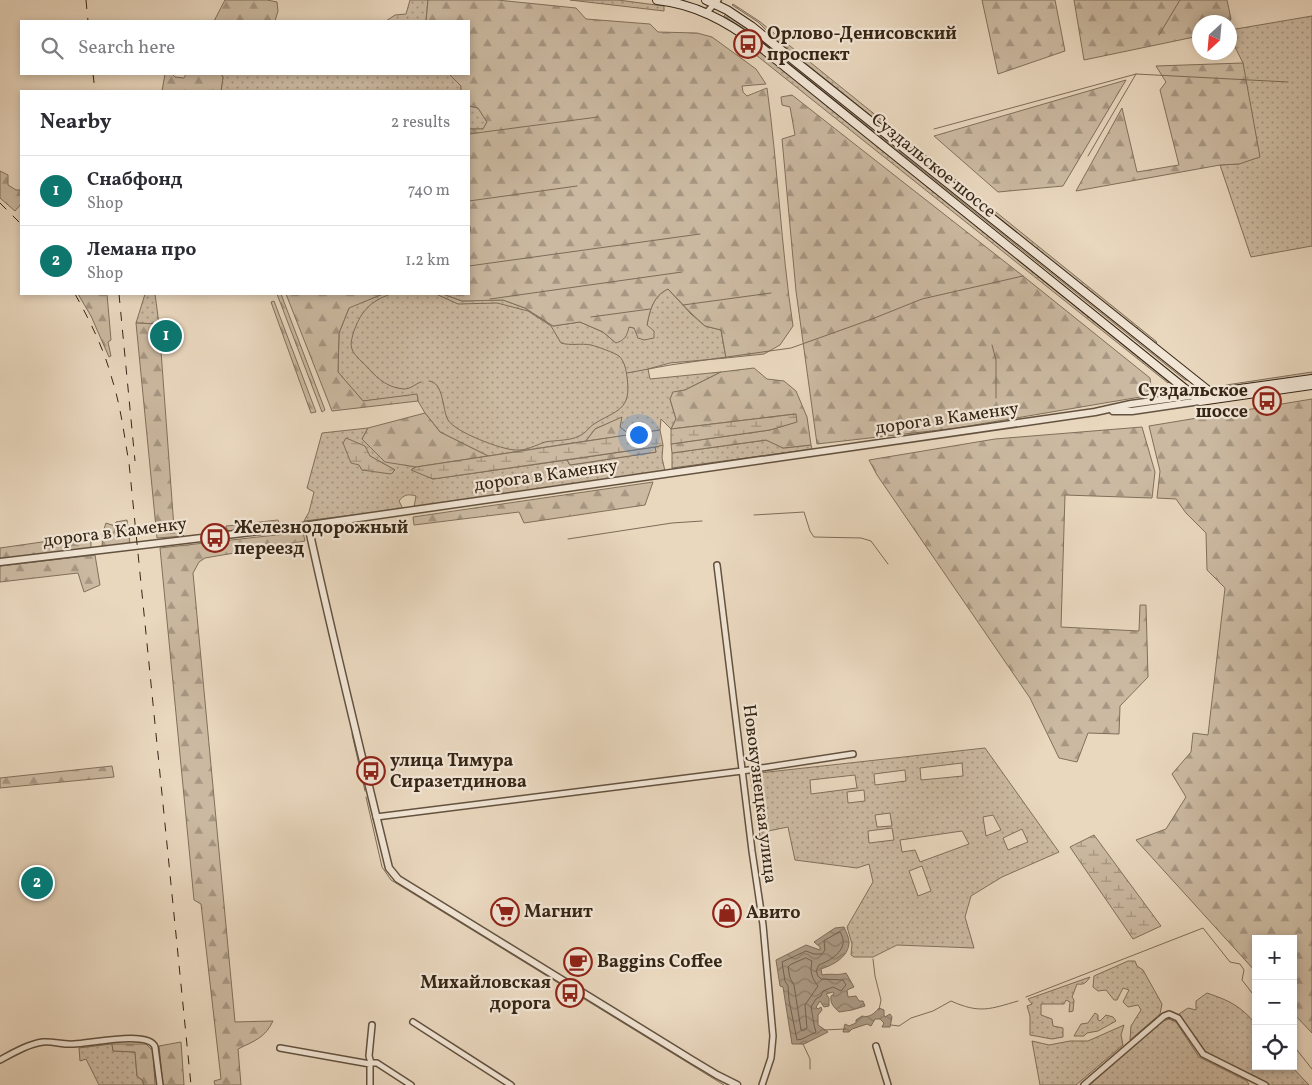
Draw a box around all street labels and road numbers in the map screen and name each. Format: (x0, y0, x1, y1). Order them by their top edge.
street label: Суздальское шоссе (865, 108, 1001, 224)
street label: дорога в Каменку (873, 396, 1021, 441)
street label: дорога в Каменку (472, 453, 620, 498)
street label: дорога в Каменку (41, 512, 189, 554)
street label: Новокузнецкая улица (736, 703, 782, 885)

